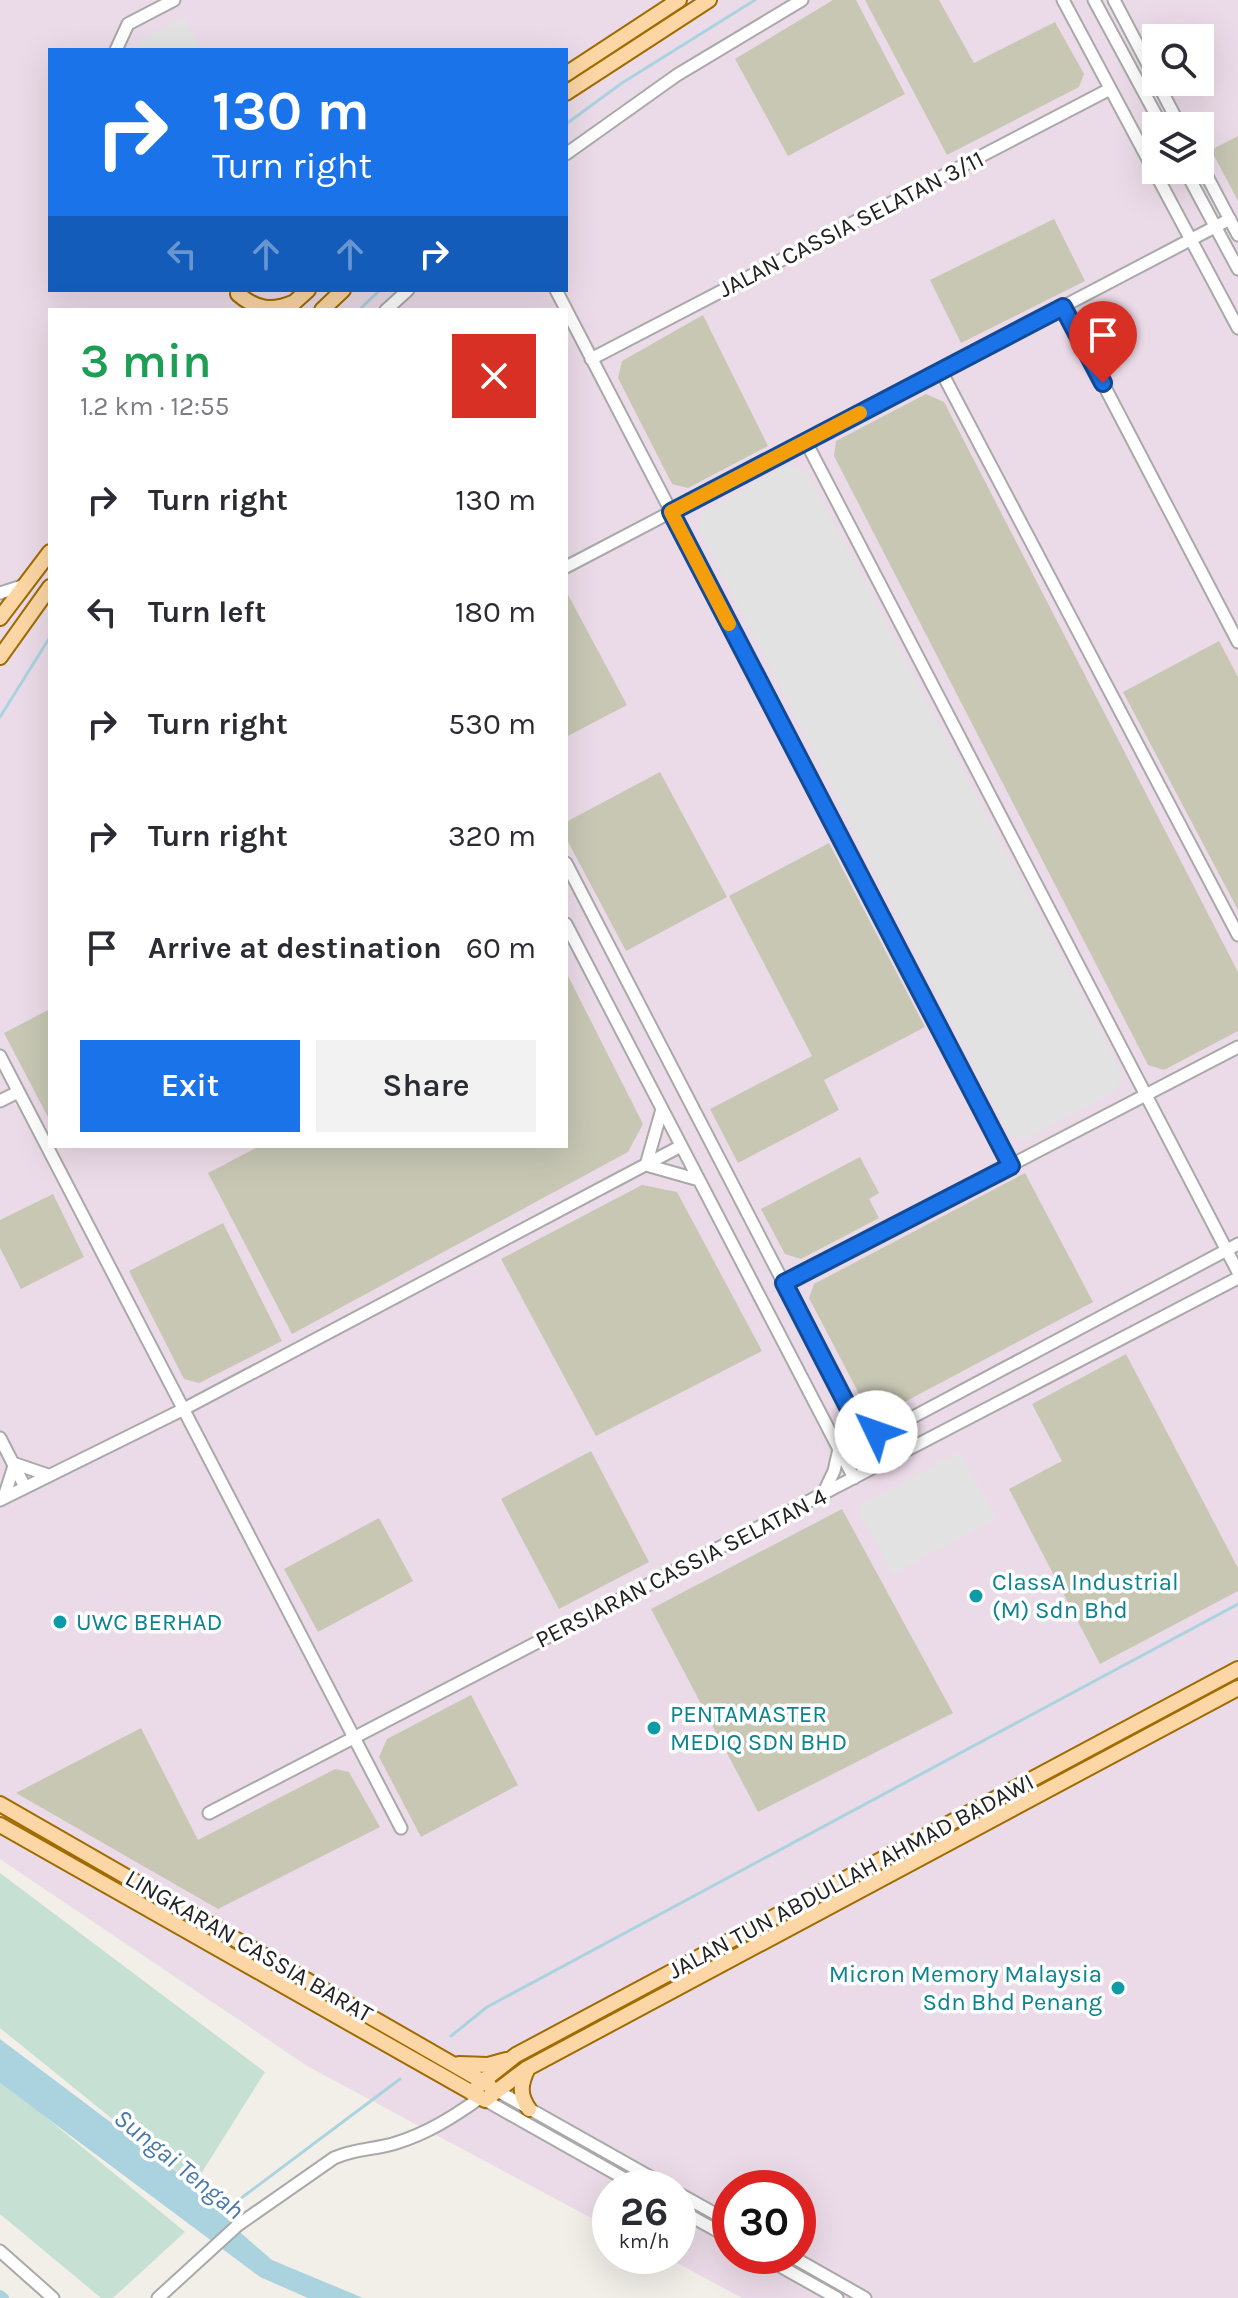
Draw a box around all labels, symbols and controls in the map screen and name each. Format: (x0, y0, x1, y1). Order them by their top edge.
map controls (1142, 24, 1214, 184)
button: search (1142, 24, 1214, 96)
text: 130 m (212, 78, 370, 143)
icon: right (80, 80, 184, 184)
button: layers (1142, 112, 1214, 184)
text: Turn right (212, 145, 372, 187)
street label: JALAN CASSIA SELATAN 3/11 (714, 145, 988, 303)
icon: left (160, 232, 204, 276)
icon: ahead (244, 232, 288, 276)
icon: ahead (328, 232, 372, 276)
icon: right (412, 232, 456, 276)
pin (1069, 301, 1137, 383)
icon: arrive (1081, 313, 1125, 357)
text: 3 min (80, 333, 212, 389)
button: close (452, 334, 536, 418)
text: 1.2 km · 12:55 (80, 391, 229, 422)
icon: right (80, 478, 124, 522)
text: Turn right (148, 482, 288, 518)
text: 130 m (455, 482, 536, 518)
icon: left (80, 590, 124, 634)
text: Turn left (148, 594, 266, 630)
text: 180 m (455, 594, 536, 630)
icon: right (80, 702, 124, 746)
text: Turn right (148, 706, 288, 742)
text: 530 m (448, 706, 536, 742)
icon: right (80, 814, 124, 858)
text: Turn right (148, 818, 288, 854)
text: 320 m (448, 818, 536, 854)
icon: arrive (80, 926, 124, 970)
text: Arrive at destination (148, 930, 442, 966)
text: 60 m (466, 930, 536, 966)
button: Exit (80, 1040, 300, 1132)
button: Share (316, 1040, 536, 1132)
position arrow (834, 1390, 918, 1474)
street label: PERSIARAN CASSIA SELATAN 4 (531, 1482, 831, 1654)
place label: ClassA Industrial (M) Sdn Bhd (992, 1568, 1179, 1624)
marker: ClassA Industrial (M) Sdn Bhd (967, 1587, 985, 1605)
place label: UWC BERHAD (76, 1608, 222, 1636)
marker: UWC BERHAD (51, 1613, 69, 1631)
place label: PENTAMASTER MEDIQ SDN BHD (670, 1700, 847, 1756)
marker: PENTAMASTER MEDIQ SDN BHD (645, 1719, 663, 1737)
street label: JALAN TUN ABDULLAH AHMAD BADAWI (663, 1767, 1039, 1985)
street label: LINGKARAN CASSIA BARAT (120, 1864, 378, 2028)
place label: Micron Memory Malaysia Sdn Bhd Penang (829, 1960, 1102, 2016)
marker: Micron Memory Malaysia Sdn Bhd Penang (1109, 1979, 1127, 1997)
water label: Sungai Tengah (108, 2102, 250, 2226)
speed limit sign: 30 (712, 2170, 816, 2274)
text: 26 (620, 2188, 668, 2235)
text: km/h (619, 2230, 669, 2253)

